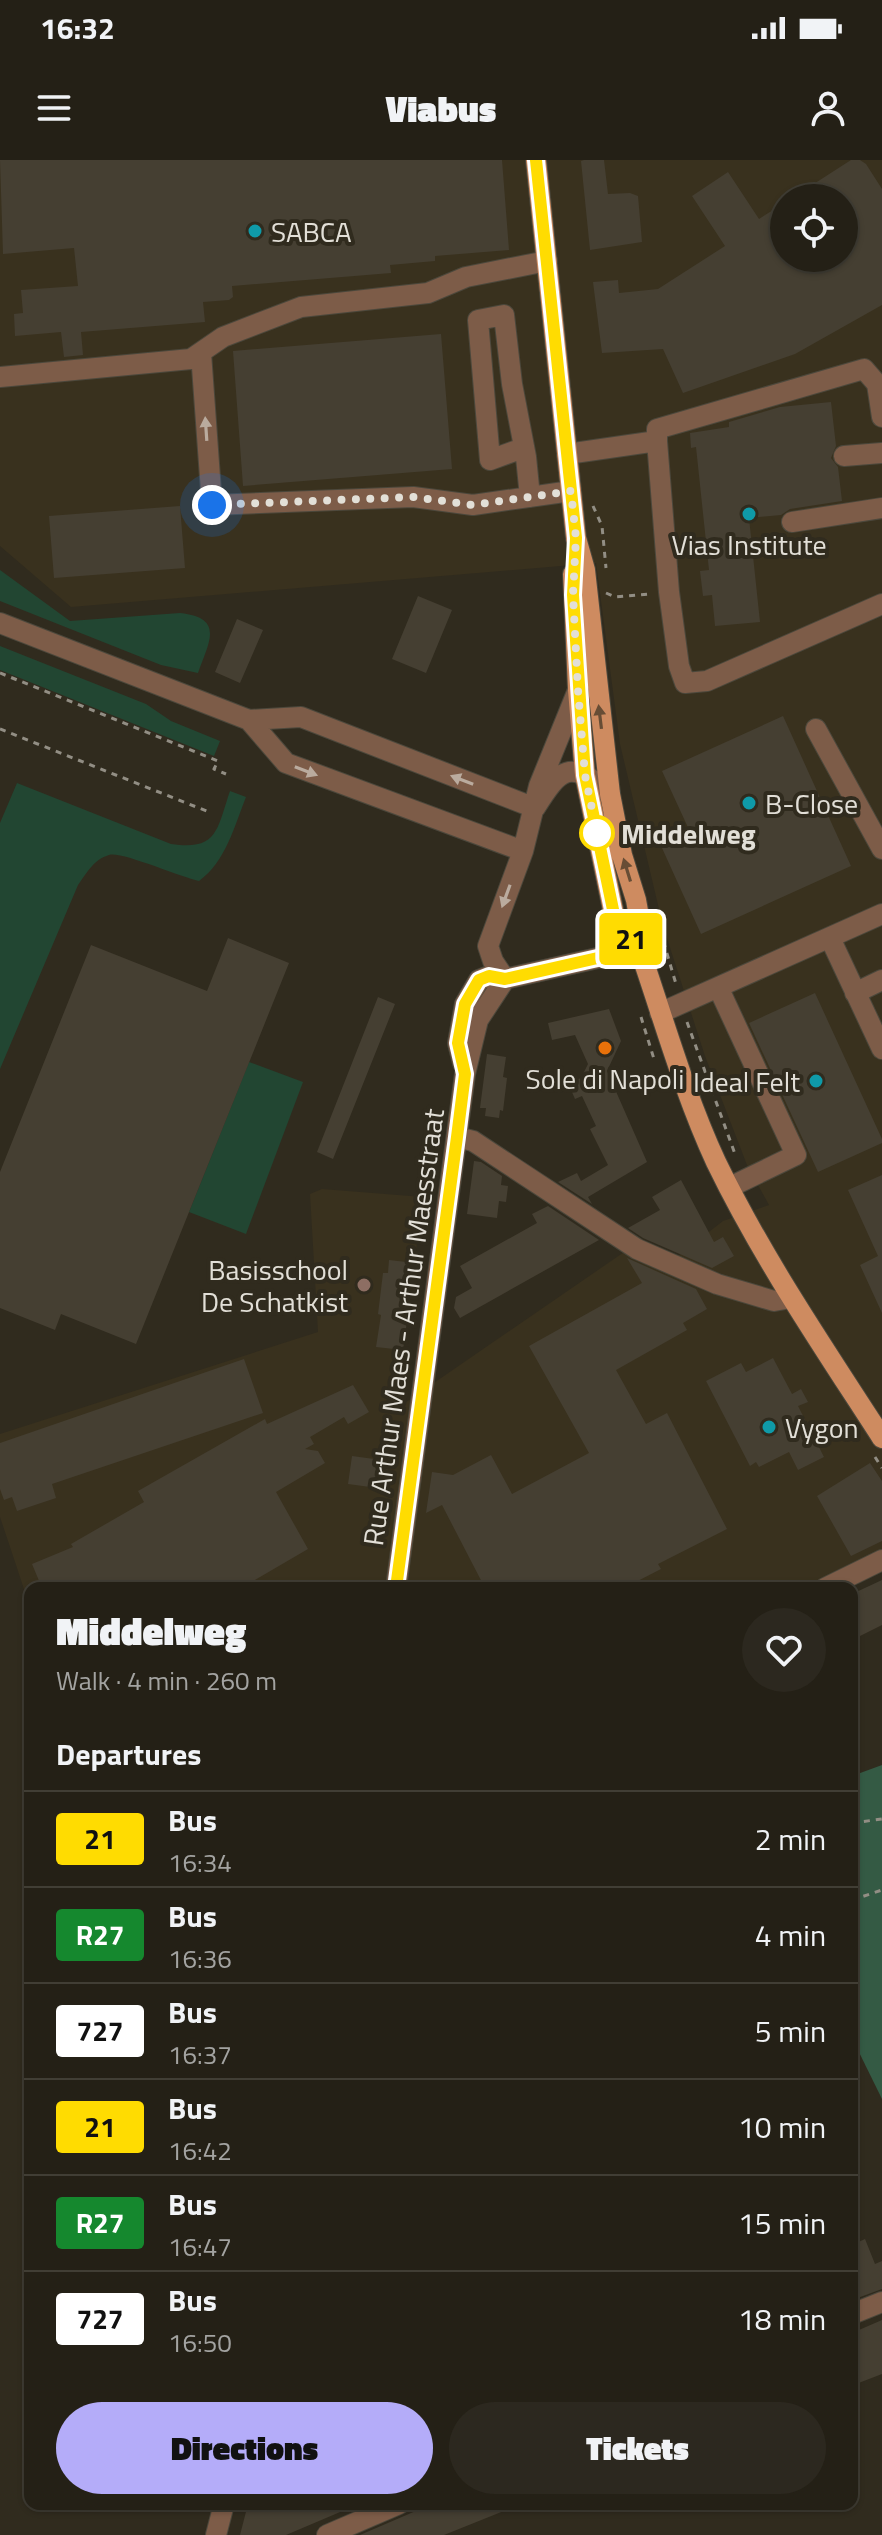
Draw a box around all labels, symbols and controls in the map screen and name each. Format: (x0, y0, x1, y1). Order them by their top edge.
text: 16:32 (40, 5, 115, 51)
text: Viabus (386, 81, 496, 136)
icon: menu (32, 86, 76, 130)
icon: person (806, 86, 850, 130)
map controls (770, 184, 858, 272)
button: locate (770, 184, 858, 272)
place label: SABCA (271, 210, 352, 253)
marker: SABCA (246, 222, 264, 240)
one-way arrow (199, 416, 212, 441)
your location (192, 485, 232, 525)
marker: Vias Institute (740, 505, 758, 523)
place label: Vias Institute (671, 523, 827, 566)
one-way arrow (593, 704, 606, 729)
one-way arrow (294, 765, 318, 778)
one-way arrow (450, 773, 474, 786)
place label: B-Close (765, 782, 858, 825)
marker: B-Close (740, 794, 758, 812)
place label: Middelweg (621, 812, 756, 855)
marker: Middelweg (580, 816, 614, 850)
one-way arrow (620, 857, 633, 881)
one-way arrow (500, 885, 512, 909)
line badge: 21 (595, 913, 667, 965)
text: 21 (615, 917, 647, 960)
marker: Sole di Napoli (596, 1039, 614, 1057)
place label: Sole di Napoli (526, 1057, 684, 1100)
place label: Ideal Felt (693, 1060, 800, 1103)
marker: Ideal Felt (807, 1072, 825, 1090)
street label: Rue Arthur Maes - Arthur Maesstraat (351, 1106, 455, 1548)
place label: Basisschool De Schatkist (201, 1248, 348, 1323)
marker: Basisschool De Schatkist (355, 1276, 373, 1294)
place label: Vygon (785, 1406, 859, 1449)
marker: Vygon (760, 1418, 778, 1436)
text: Middelweg (56, 1602, 246, 1660)
button: heart (742, 1608, 826, 1692)
text: Walk · 4 min · 260 m (56, 1661, 277, 1700)
text: Departures (56, 1731, 201, 1777)
text: Bus (168, 1797, 217, 1843)
text: 2 min (755, 1816, 826, 1862)
text: 21 (84, 1817, 116, 1860)
text: 16:34 (168, 1843, 232, 1882)
text: Bus (168, 1893, 217, 1939)
text: 4 min (755, 1912, 826, 1958)
text: R27 (76, 1913, 124, 1956)
text: 16:36 (168, 1939, 232, 1978)
text: Bus (168, 1989, 217, 2035)
text: 5 min (755, 2008, 826, 2054)
text: 727 (76, 2009, 124, 2052)
text: 16:37 (168, 2035, 232, 2074)
text: Bus (168, 2085, 217, 2131)
text: 10 min (738, 2104, 826, 2150)
text: 21 (84, 2105, 116, 2148)
text: 16:42 (168, 2131, 232, 2170)
text: Bus (168, 2181, 217, 2227)
text: 15 min (738, 2200, 826, 2246)
text: R27 (76, 2201, 124, 2244)
text: 16:47 (168, 2227, 232, 2266)
text: Bus (168, 2277, 217, 2323)
text: 18 min (738, 2296, 826, 2342)
text: 727 (76, 2297, 124, 2340)
text: 16:50 (168, 2323, 232, 2362)
button: Directions (56, 2402, 433, 2494)
button: Tickets (449, 2402, 826, 2494)

